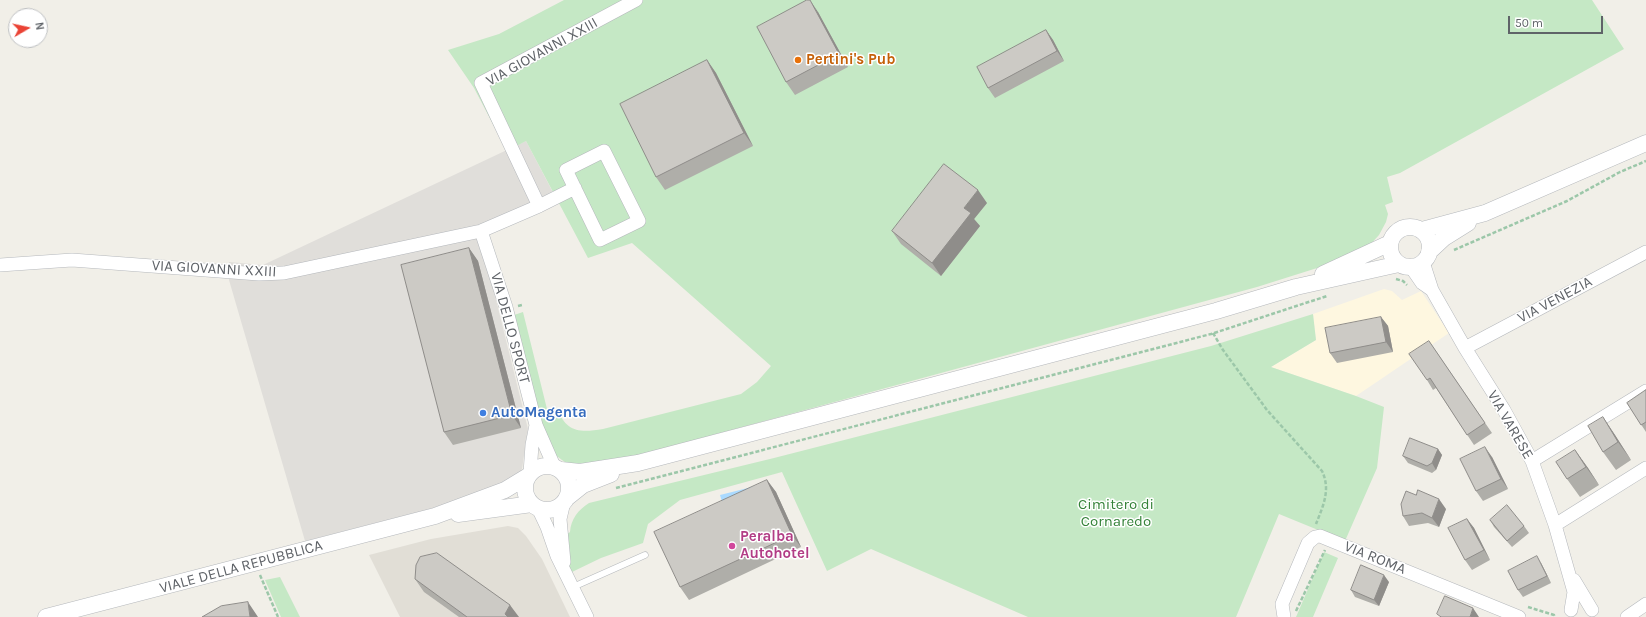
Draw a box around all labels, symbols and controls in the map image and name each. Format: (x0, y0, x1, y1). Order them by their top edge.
north arrow (8, 8, 48, 48)
scale bar (1510, 8, 1605, 34)
street label: VIA GIOVANNI XXIII (483, 14, 601, 90)
text: 50 m (1515, 16, 1543, 30)
text: N (32, 21, 46, 31)
place label: Pertini's Pub (806, 51, 895, 69)
marker: Pertini's Pub (793, 55, 803, 65)
street label: VIA GIOVANNI XXIII (151, 257, 277, 281)
street label: VIA DELLO SPORT (487, 271, 533, 385)
street label: VIA VENEZIA (1515, 273, 1595, 327)
street label: VIA VARESE (1483, 387, 1537, 463)
place label: AutoMagenta (491, 404, 587, 422)
marker: AutoMagenta (478, 408, 488, 418)
park label: Cimitero di Cornaredo (1078, 496, 1154, 531)
place label: Peralba Autohotel (740, 528, 809, 563)
street label: VIALE DELLA REPUBBLICA (157, 537, 325, 597)
street label: VIA ROMA (1341, 537, 1409, 579)
marker: Peralba Autohotel (727, 541, 737, 551)

